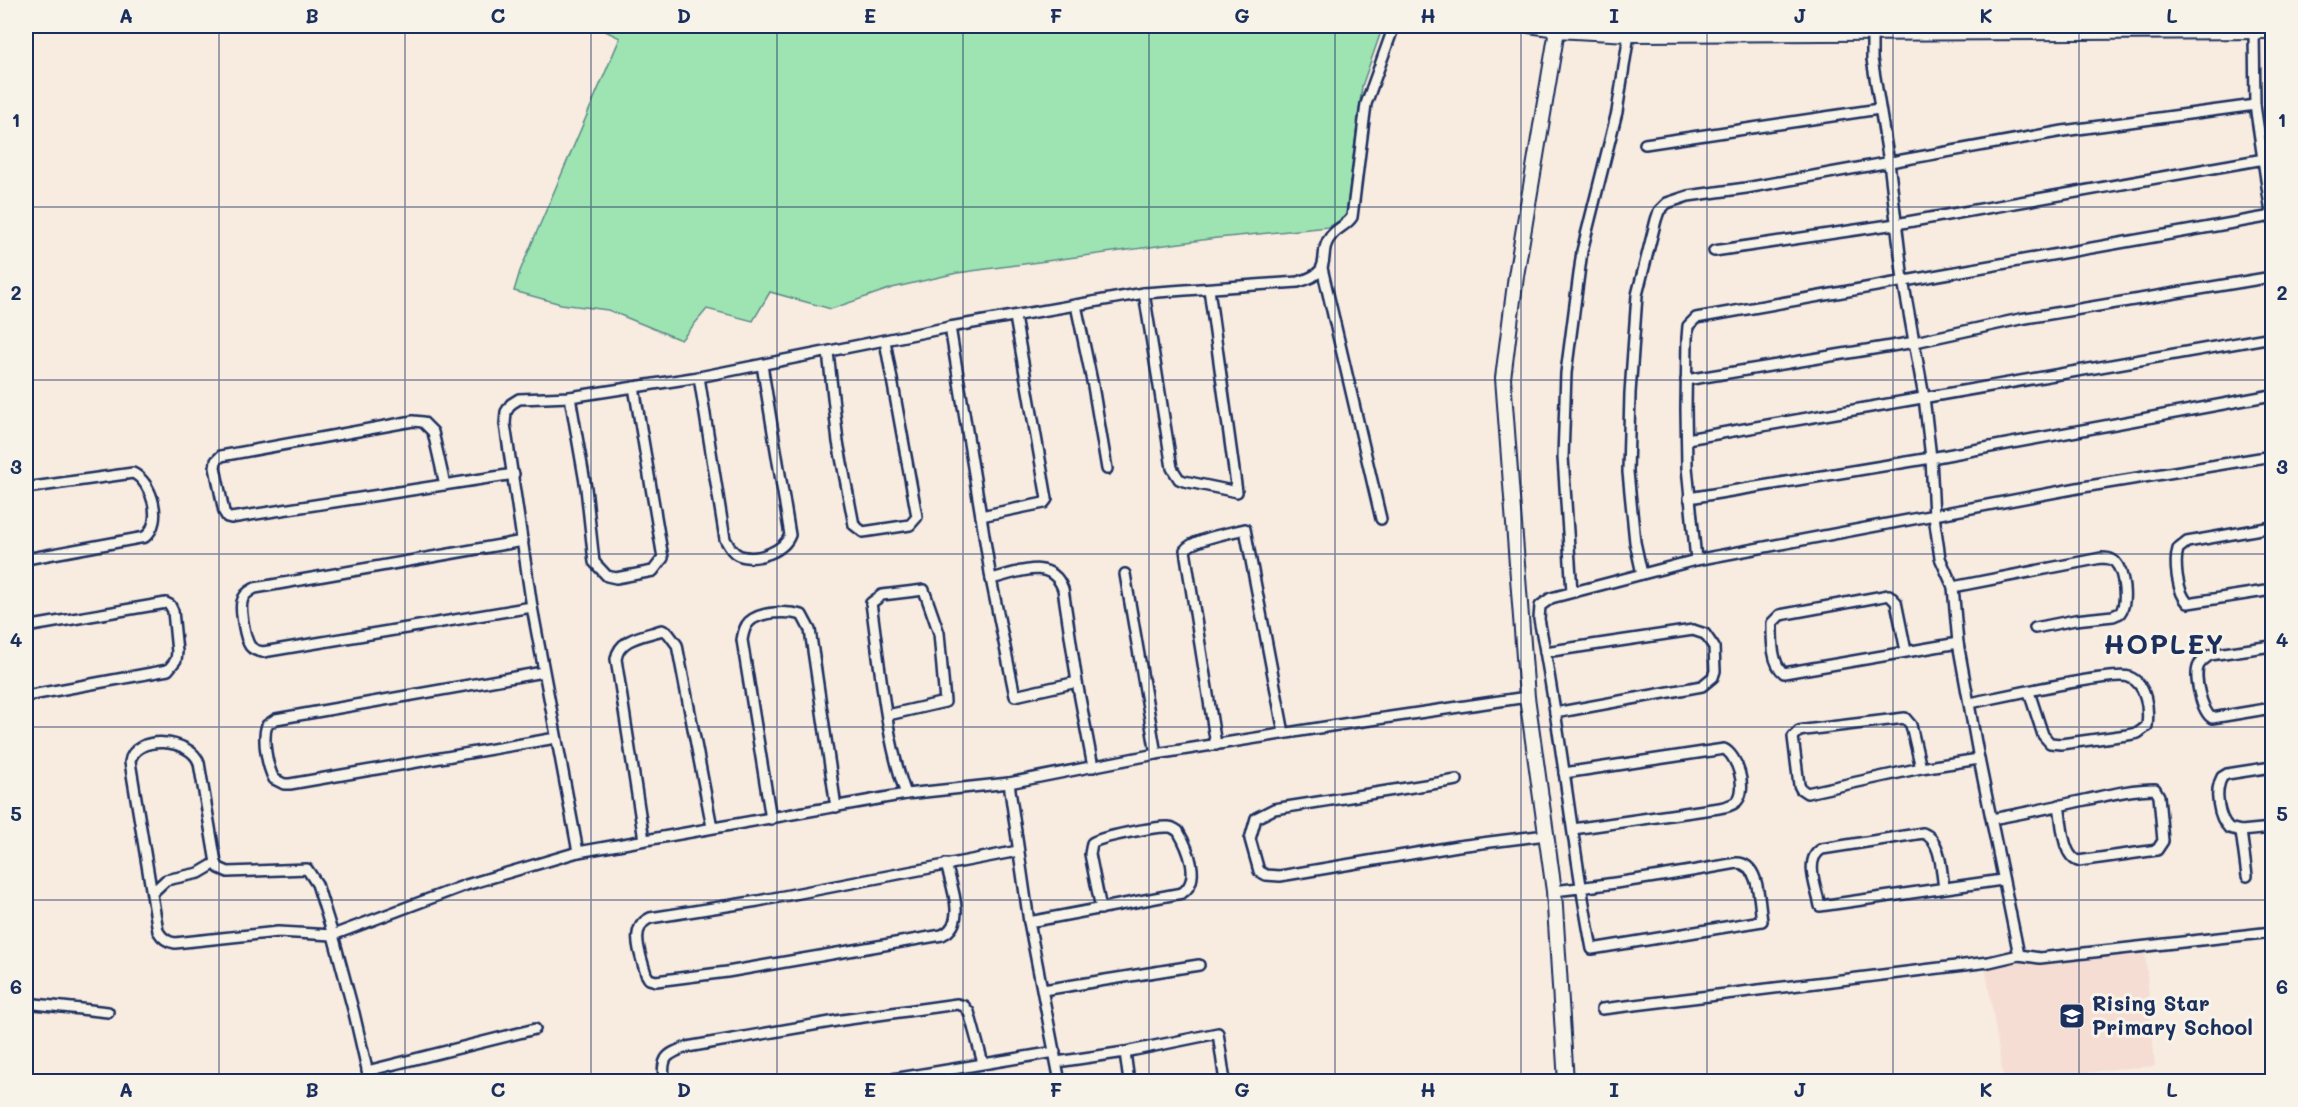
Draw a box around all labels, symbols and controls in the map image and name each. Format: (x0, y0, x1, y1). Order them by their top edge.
text: A (119, 2, 133, 28)
text: B (305, 2, 319, 28)
text: C (491, 2, 506, 28)
text: D (677, 2, 691, 28)
text: E (864, 2, 876, 28)
text: F (1050, 2, 1063, 28)
text: G (1234, 2, 1250, 28)
text: H (1420, 2, 1436, 28)
text: I (1609, 2, 1619, 28)
text: J (1793, 2, 1807, 28)
text: K (1979, 2, 1993, 28)
text: L (2166, 2, 2178, 28)
text: 1 (12, 106, 20, 132)
text: 1 (2278, 106, 2286, 132)
text: 2 (10, 279, 22, 305)
text: 2 (2276, 279, 2288, 305)
text: 3 (10, 453, 22, 479)
text: 3 (2276, 453, 2288, 479)
text: 4 (10, 626, 23, 652)
district label: HOPLEY (2103, 626, 2225, 661)
text: 4 (2276, 626, 2289, 652)
text: 5 (10, 800, 22, 826)
text: 5 (2276, 800, 2288, 826)
text: 6 (10, 973, 22, 999)
text: 6 (2276, 973, 2288, 999)
place label: Rising Star Primary School (2092, 989, 2253, 1041)
school or university icon: Rising Star Primary School (2057, 1001, 2087, 1031)
text: A (119, 1076, 133, 1102)
text: B (305, 1076, 319, 1102)
text: C (491, 1076, 506, 1102)
text: D (677, 1076, 691, 1102)
text: E (864, 1076, 876, 1102)
text: F (1050, 1076, 1063, 1102)
text: G (1234, 1076, 1250, 1102)
text: H (1420, 1076, 1436, 1102)
text: I (1609, 1076, 1619, 1102)
text: J (1793, 1076, 1807, 1102)
text: K (1979, 1076, 1993, 1102)
text: L (2166, 1076, 2178, 1102)

